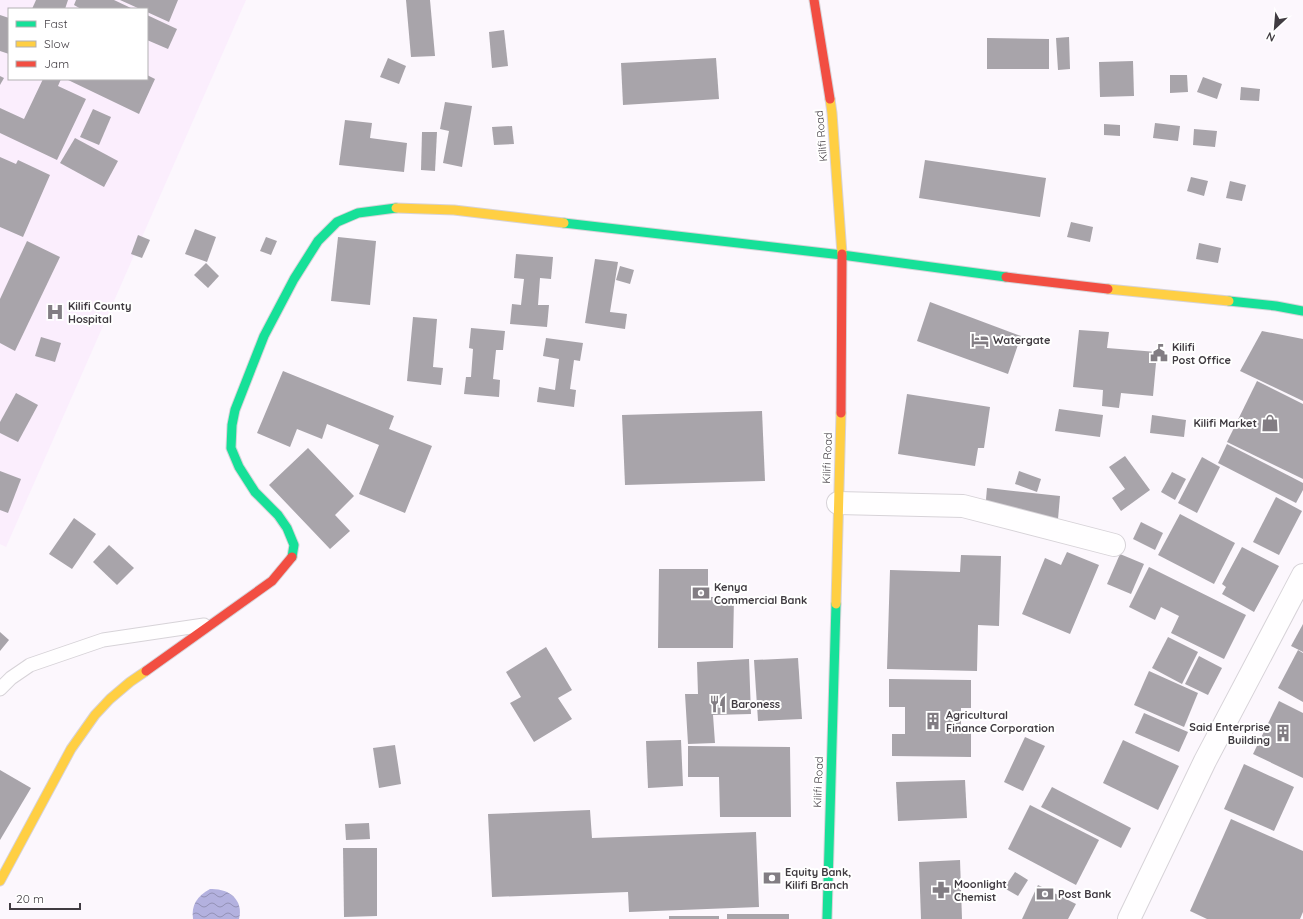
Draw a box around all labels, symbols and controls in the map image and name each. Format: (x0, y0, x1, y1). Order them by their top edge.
legend (8, 8, 148, 80)
north arrow (1255, 8, 1295, 48)
text: Fast (44, 16, 68, 31)
text: N (1264, 29, 1277, 45)
text: Slow (44, 36, 70, 51)
text: Jam (44, 56, 69, 71)
street label: Kilifi Road (812, 110, 830, 162)
place label: Kilifi County Hospital (68, 299, 132, 326)
hospital icon: Kilifi County Hospital (45, 302, 65, 322)
hotel icon: Watergate (970, 330, 990, 350)
place label: Watergate (993, 333, 1051, 347)
place label: Kilifi Post Office (1172, 340, 1232, 367)
public building icon: Kilifi Post Office (1149, 343, 1169, 363)
shop icon: Kilifi Market (1260, 413, 1280, 433)
place label: Kilifi Market (1193, 416, 1257, 430)
street label: Kilifi Road (819, 432, 835, 484)
place label: Kenya Commercial Bank (714, 580, 807, 607)
bank icon: Kenya Commercial Bank (691, 583, 711, 603)
restaurant icon: Baroness (708, 694, 728, 714)
place label: Baroness (731, 697, 780, 711)
place label: Agricultural Finance Corporation (946, 708, 1054, 735)
building icon: Agricultural Finance Corporation (923, 711, 943, 731)
place label: Said Enterprise Building (1189, 720, 1271, 747)
building icon: Said Enterprise Building (1273, 723, 1293, 743)
street label: Kilifi Road (810, 756, 826, 808)
place label: Equity Bank, Kilifi Branch (785, 865, 851, 892)
bank icon: Equity Bank, Kilifi Branch (762, 868, 782, 888)
place label: Moonlight Chemist (954, 877, 1007, 904)
pharmacy icon: Moonlight Chemist (931, 880, 951, 900)
bank icon: Post Bank (1035, 884, 1055, 904)
scale bar (10, 885, 80, 911)
place label: Post Bank (1058, 887, 1111, 901)
text: 20 m (16, 891, 44, 906)

